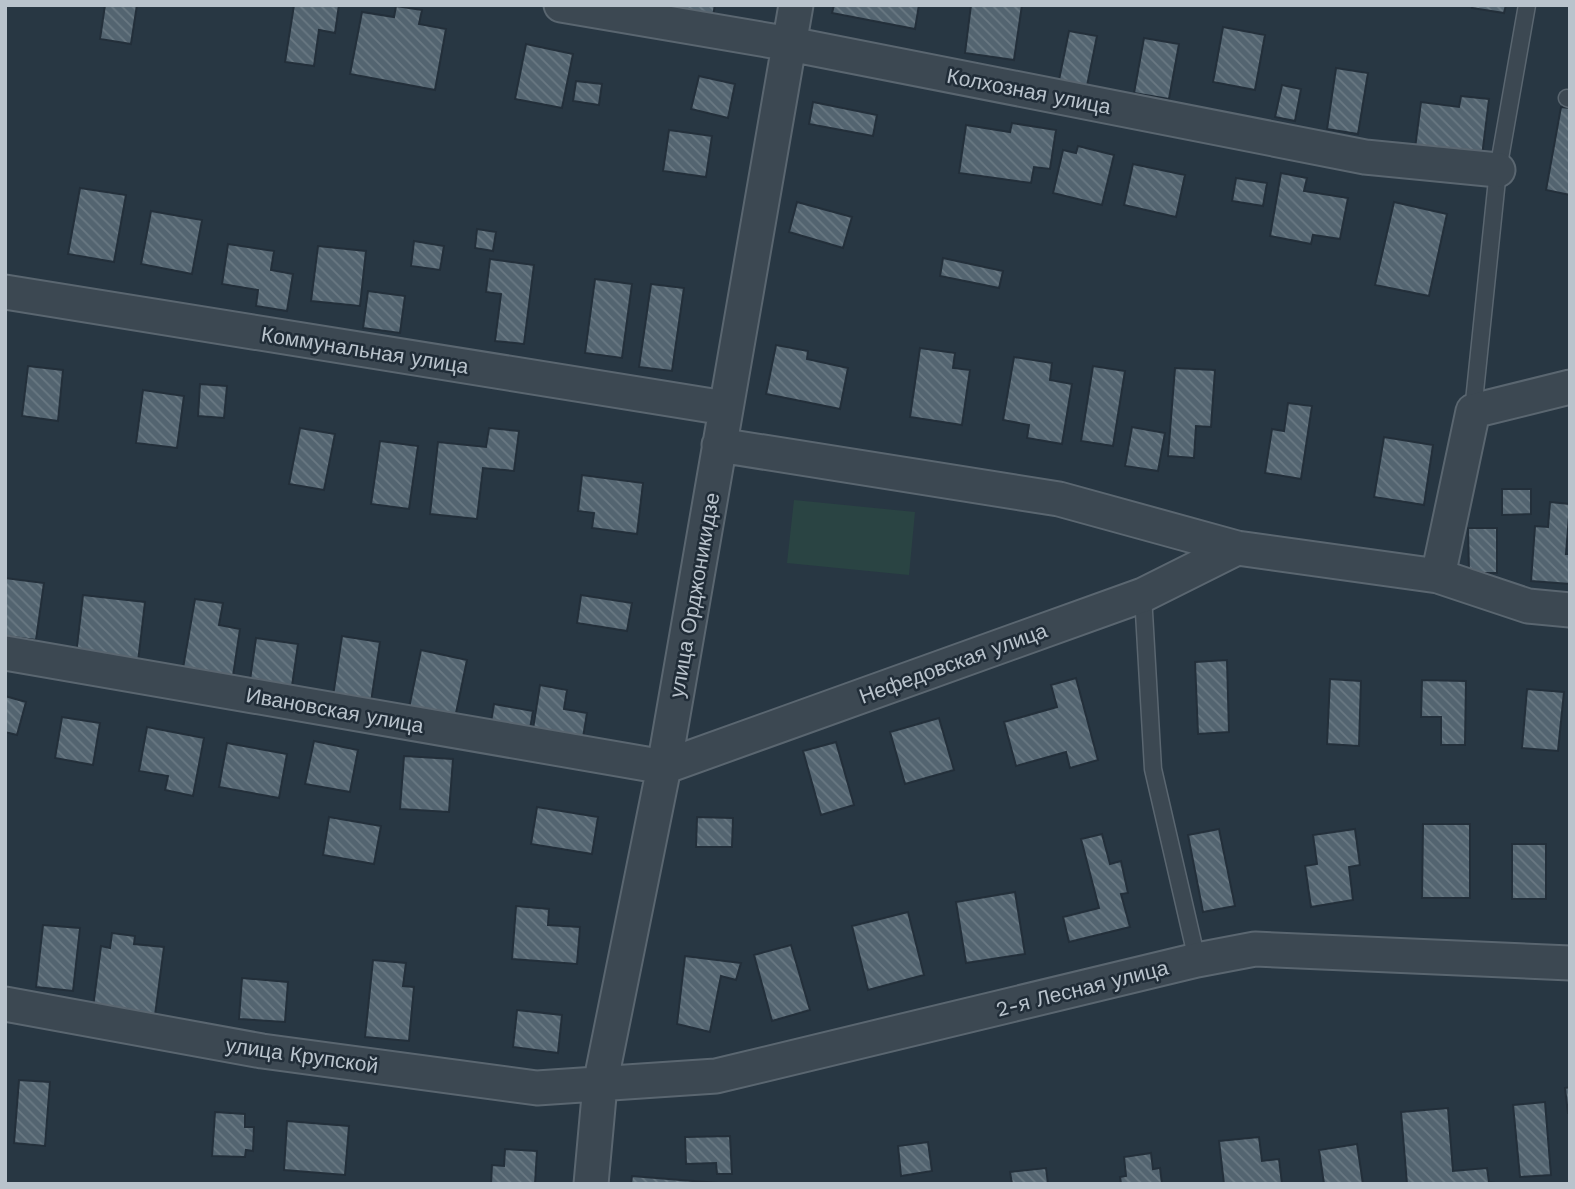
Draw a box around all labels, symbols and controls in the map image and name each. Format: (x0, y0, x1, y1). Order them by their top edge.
street label: Колхозная улица (945, 63, 1113, 119)
street label: Коммунальная улица (260, 321, 471, 379)
street label: улица Орджоникидзе (664, 490, 724, 700)
street label: Нефедовская улица (856, 617, 1051, 709)
street label: Ивановская улица (244, 682, 426, 738)
street label: 2-я Лесная улица (993, 954, 1171, 1021)
street label: улица Крупской (224, 1032, 380, 1078)

